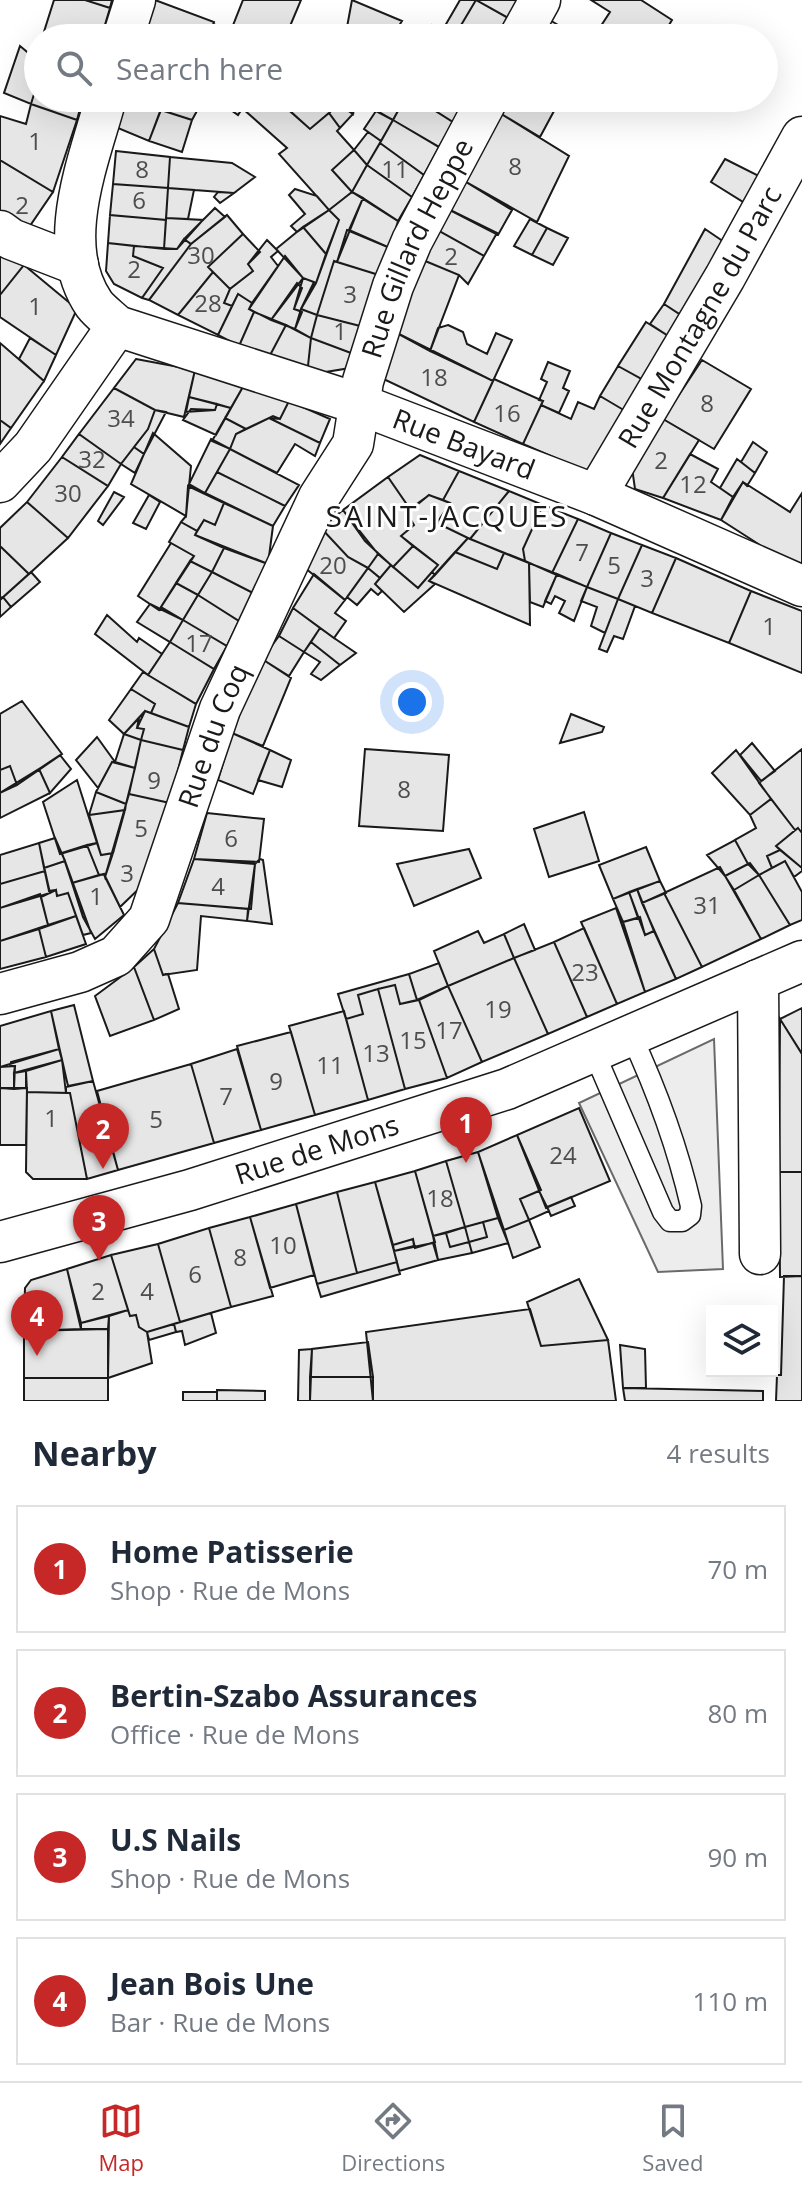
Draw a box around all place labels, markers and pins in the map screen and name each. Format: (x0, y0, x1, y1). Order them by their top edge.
pin: 1 (440, 1097, 492, 1163)
pin: 2 (77, 1103, 129, 1169)
pin: 3 (73, 1195, 125, 1261)
pin: 4 (11, 1290, 63, 1356)

